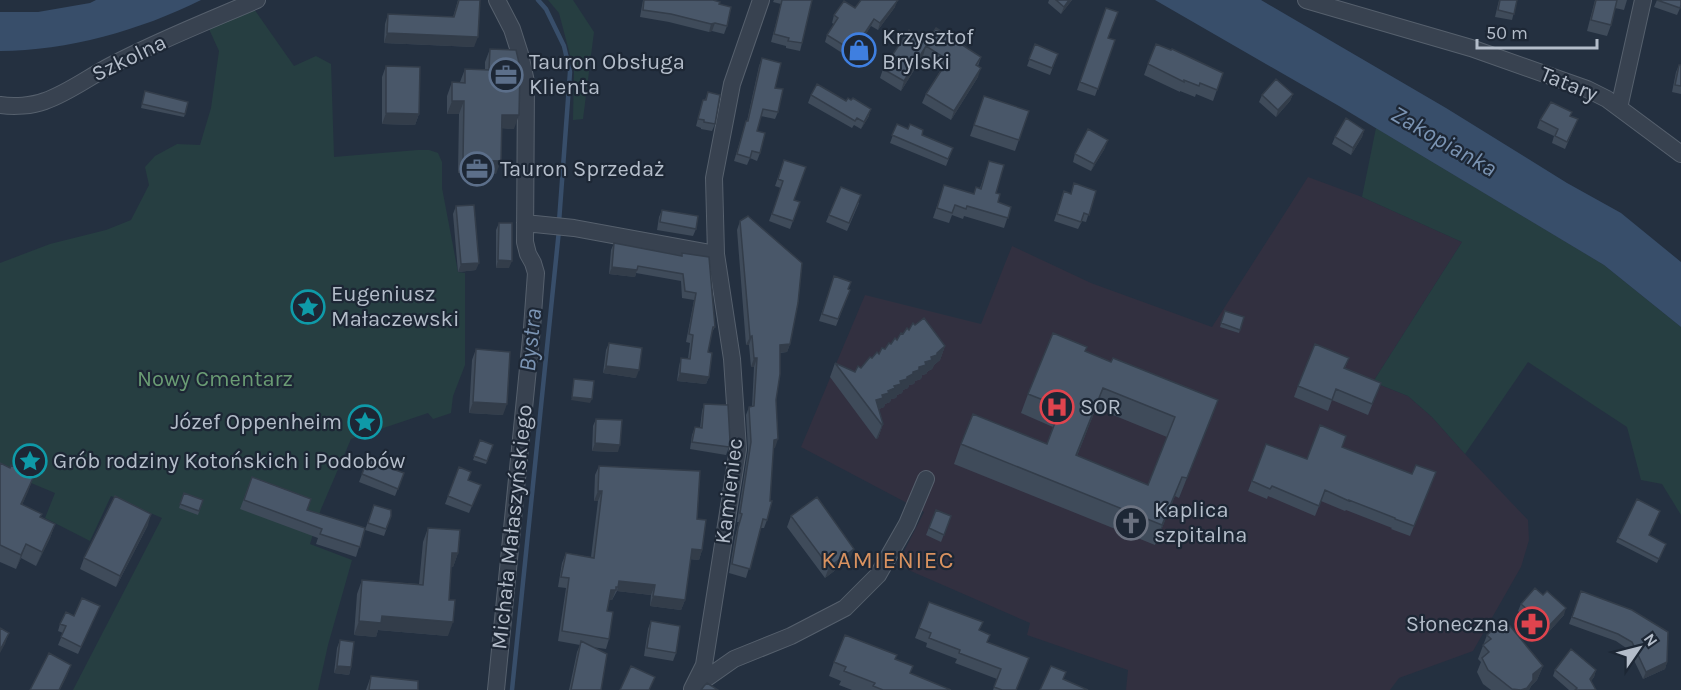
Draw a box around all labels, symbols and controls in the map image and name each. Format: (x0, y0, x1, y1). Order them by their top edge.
scale bar (1477, 12, 1597, 50)
text: 50 m (1486, 22, 1528, 44)
place label: Krzysztof Brylski (882, 24, 974, 75)
street label: Szkolna (87, 29, 171, 87)
shop icon: Krzysztof Brylski (841, 32, 877, 68)
place label: Tauron Obsługa Klienta (529, 49, 685, 100)
office icon: Tauron Obsługa Klienta (488, 57, 524, 93)
street label: Tatary (1536, 61, 1602, 107)
water label: Zakopianka (1386, 99, 1502, 183)
office icon: Tauron Sprzedaż (459, 151, 495, 187)
place label: Tauron Sprzedaż (500, 156, 664, 182)
place label: Eugeniusz Małaczewski (331, 281, 460, 332)
place icon: Eugeniusz Małaczewski (290, 289, 326, 325)
water label: Bystra (513, 307, 547, 373)
park label: Nowy Cmentarz (137, 366, 293, 392)
hospital icon: SOR (1039, 389, 1075, 425)
place label: SOR (1080, 394, 1121, 420)
street label: Michała Małaszyńskiego (486, 403, 538, 651)
place icon: Józef Oppenheim (347, 404, 383, 440)
place label: Józef Oppenheim (170, 409, 342, 435)
street label: Kamieniec (710, 437, 748, 545)
place icon: Grób rodziny Kotońskich i Podobów (12, 443, 48, 479)
place label: Grób rodziny Kotońskich i Podobów (53, 448, 406, 474)
place label: Kaplica szpitalna (1154, 497, 1247, 548)
church icon: Kaplica szpitalna (1113, 505, 1149, 541)
district label: KAMIENIEC (821, 546, 955, 574)
pharmacy icon: Słoneczna (1514, 606, 1550, 642)
place label: Słoneczna (1406, 611, 1509, 637)
north arrow (1609, 618, 1669, 678)
text: N (1640, 630, 1662, 650)

